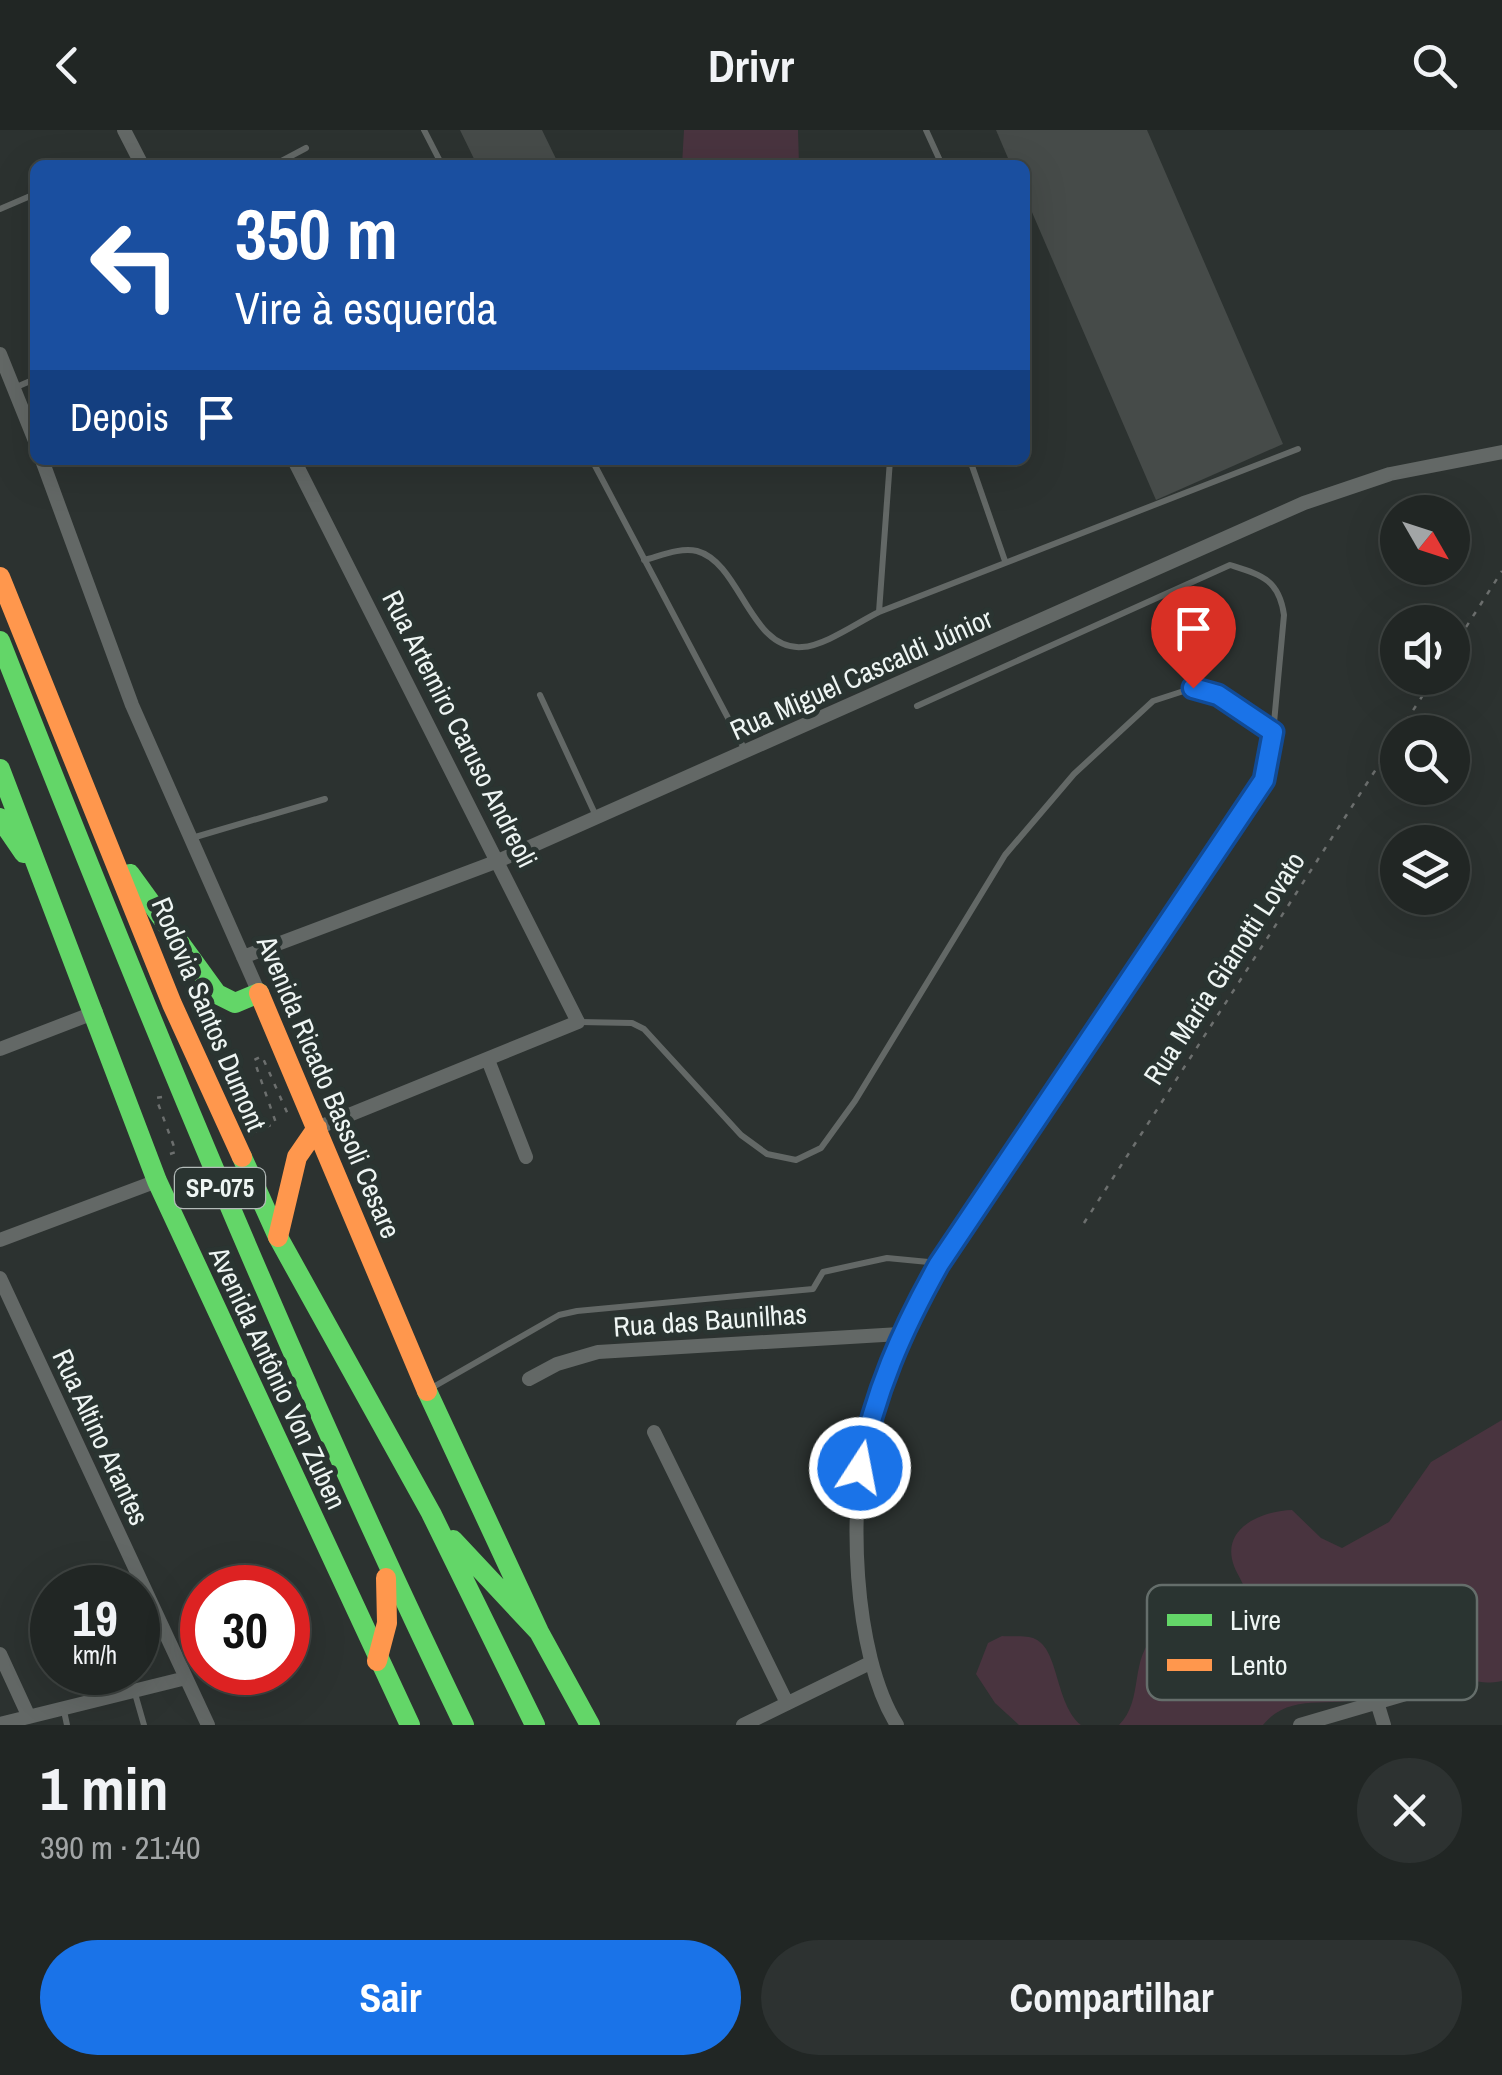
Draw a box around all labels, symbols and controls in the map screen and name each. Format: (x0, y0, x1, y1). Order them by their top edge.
text: Drivr (708, 35, 794, 96)
icon: back (40, 38, 95, 93)
icon: search (1407, 38, 1462, 93)
text: 350 m (235, 187, 398, 281)
icon: left (70, 200, 200, 330)
text: Vire à esquerda (235, 277, 497, 338)
icon: arrive (189, 390, 244, 445)
text: Depois (70, 392, 169, 443)
north arrow (1380, 495, 1470, 585)
map controls (1380, 495, 1470, 915)
street label: Rua Artemiro Caruso Andreoli (374, 584, 546, 874)
pin (1151, 586, 1236, 689)
street label: Rua Miguel Cascaldi Júnior (724, 599, 998, 749)
icon: arrive (1166, 601, 1221, 656)
button: sound (1380, 605, 1470, 695)
button: search (1380, 715, 1470, 805)
button: layers (1380, 825, 1470, 915)
street label: Rua Maria Gianotti Lovato (1134, 844, 1314, 1092)
street label: Rodovia Santos Dumont (143, 891, 275, 1137)
street label: Avenida Ricado Bassoli Cesare (248, 929, 410, 1244)
road number: SP-075 (175, 1168, 265, 1208)
street label: Avenida Antônio Von Zuben (200, 1240, 356, 1515)
street label: Rua das Baunilhas (612, 1294, 808, 1346)
street label: Rua Altino Arantes (44, 1343, 158, 1531)
position arrow (808, 1416, 912, 1520)
speed limit sign: 30 (180, 1565, 310, 1695)
text: 19 (72, 1584, 118, 1652)
legend (1147, 1585, 1477, 1700)
text: Livre (1230, 1601, 1281, 1639)
text: km/h (73, 1638, 117, 1672)
text: Lento (1230, 1646, 1287, 1684)
text: 1 min (40, 1748, 169, 1829)
button: close (1357, 1758, 1462, 1863)
text: 390 m · 21:40 (40, 1826, 200, 1869)
button: Sair (40, 1940, 741, 2055)
button: Compartilhar (761, 1940, 1462, 2055)

